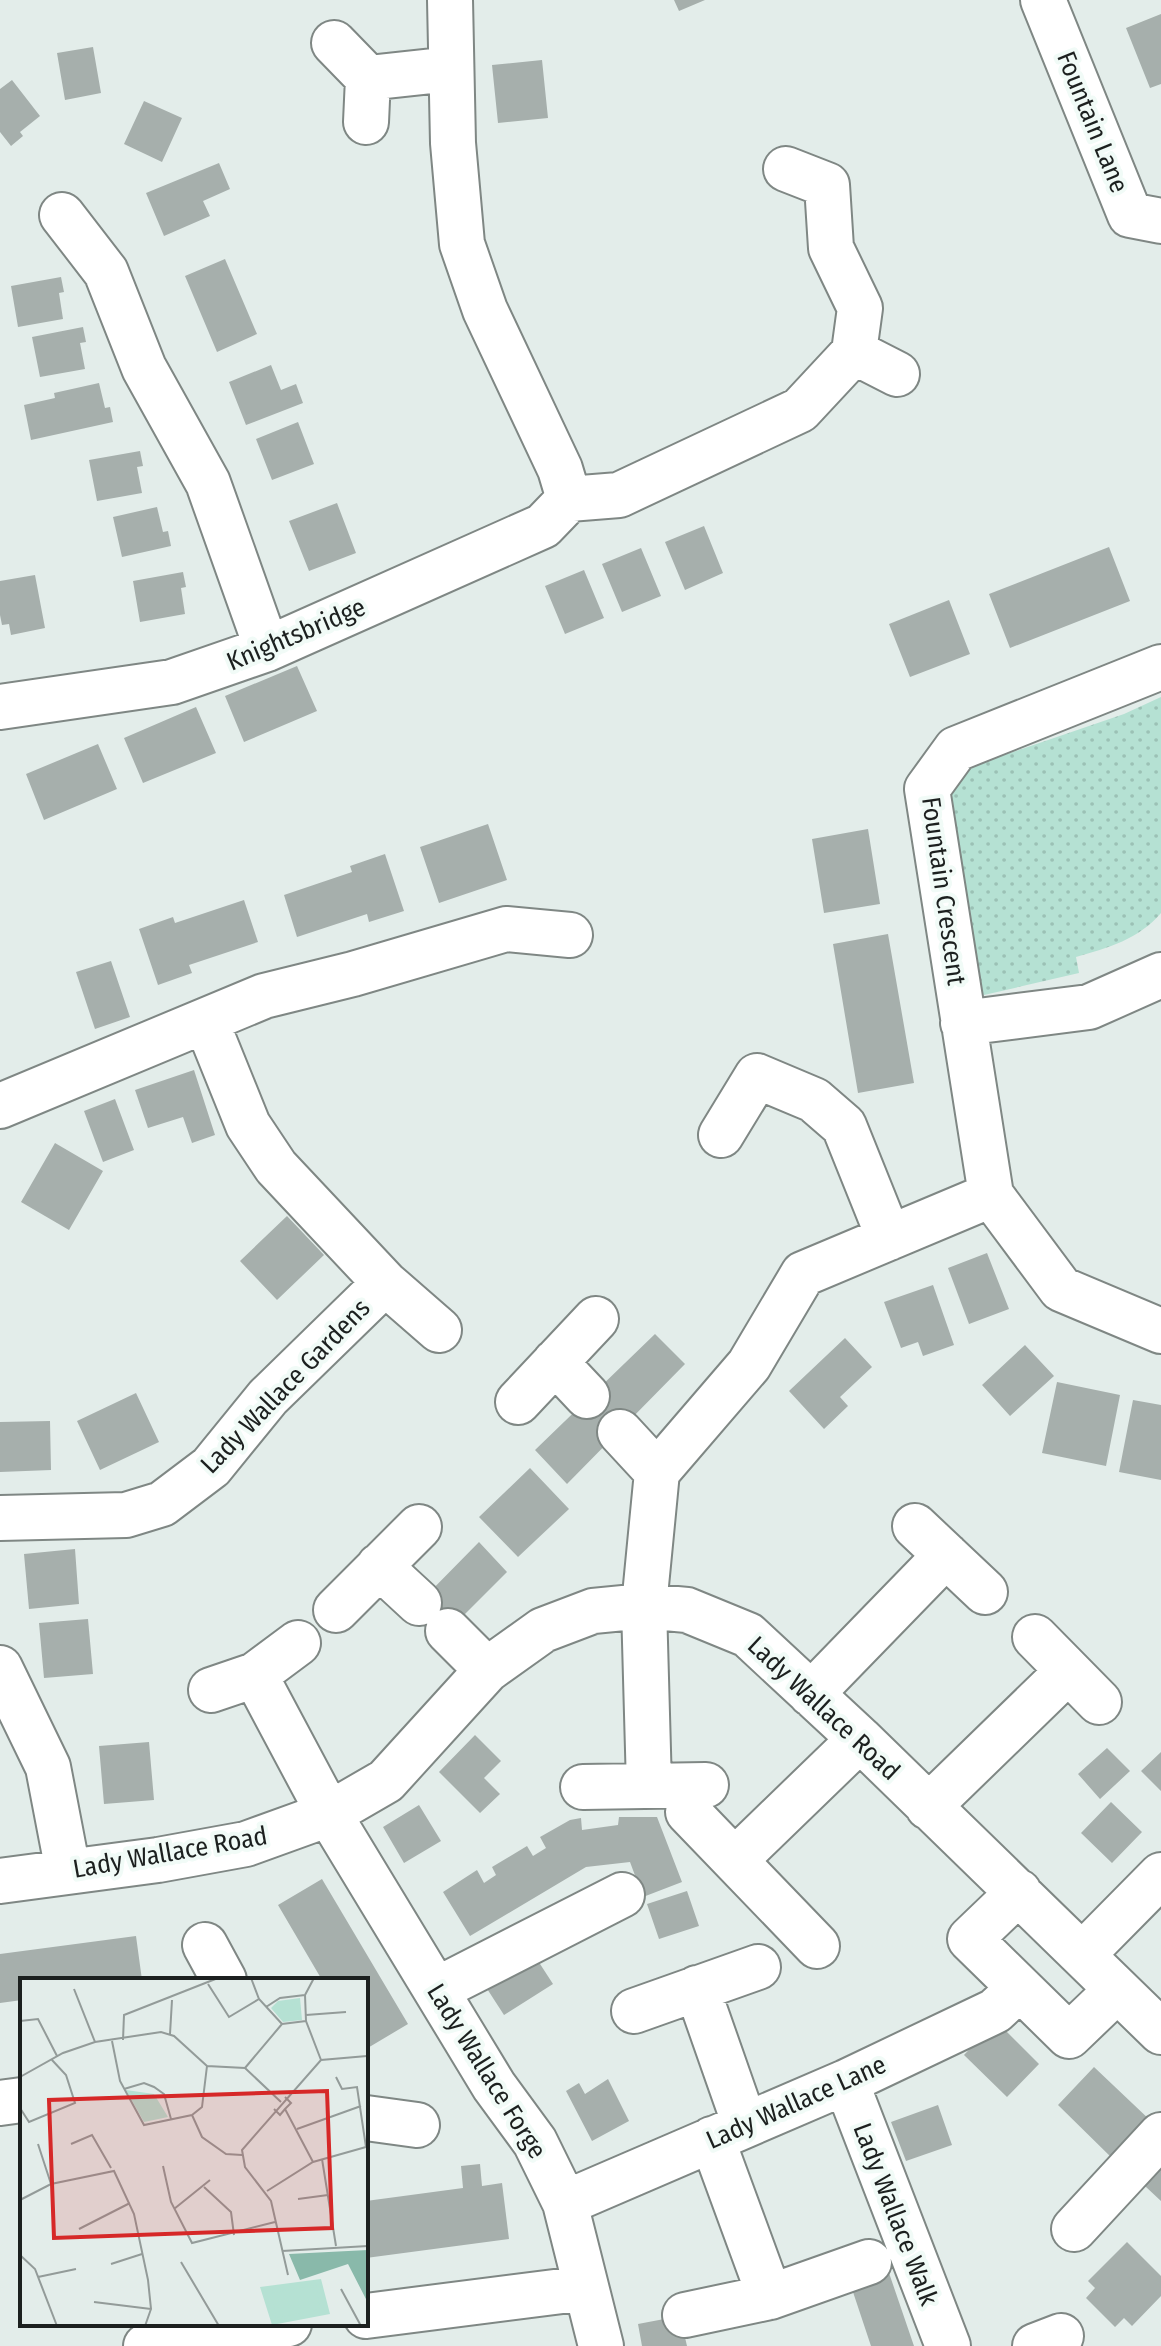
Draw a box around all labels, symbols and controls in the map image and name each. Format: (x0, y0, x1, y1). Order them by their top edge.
street label: Fountain Lane (1050, 47, 1135, 197)
street label: Knightsbridge (222, 591, 370, 678)
street label: Fountain Crescent (915, 795, 972, 988)
street label: Lady Wallace Gardens (194, 1293, 377, 1480)
street label: Lady Wallace Road (741, 1630, 906, 1787)
street label: Lady Wallace Road (71, 1820, 270, 1885)
inset map (20, 1978, 368, 2326)
street label: Lady Wallace Forge (420, 1978, 553, 2164)
street label: Lady Wallace Lane (702, 2049, 891, 2156)
street label: Lady Wallace Walk (846, 2119, 945, 2311)

